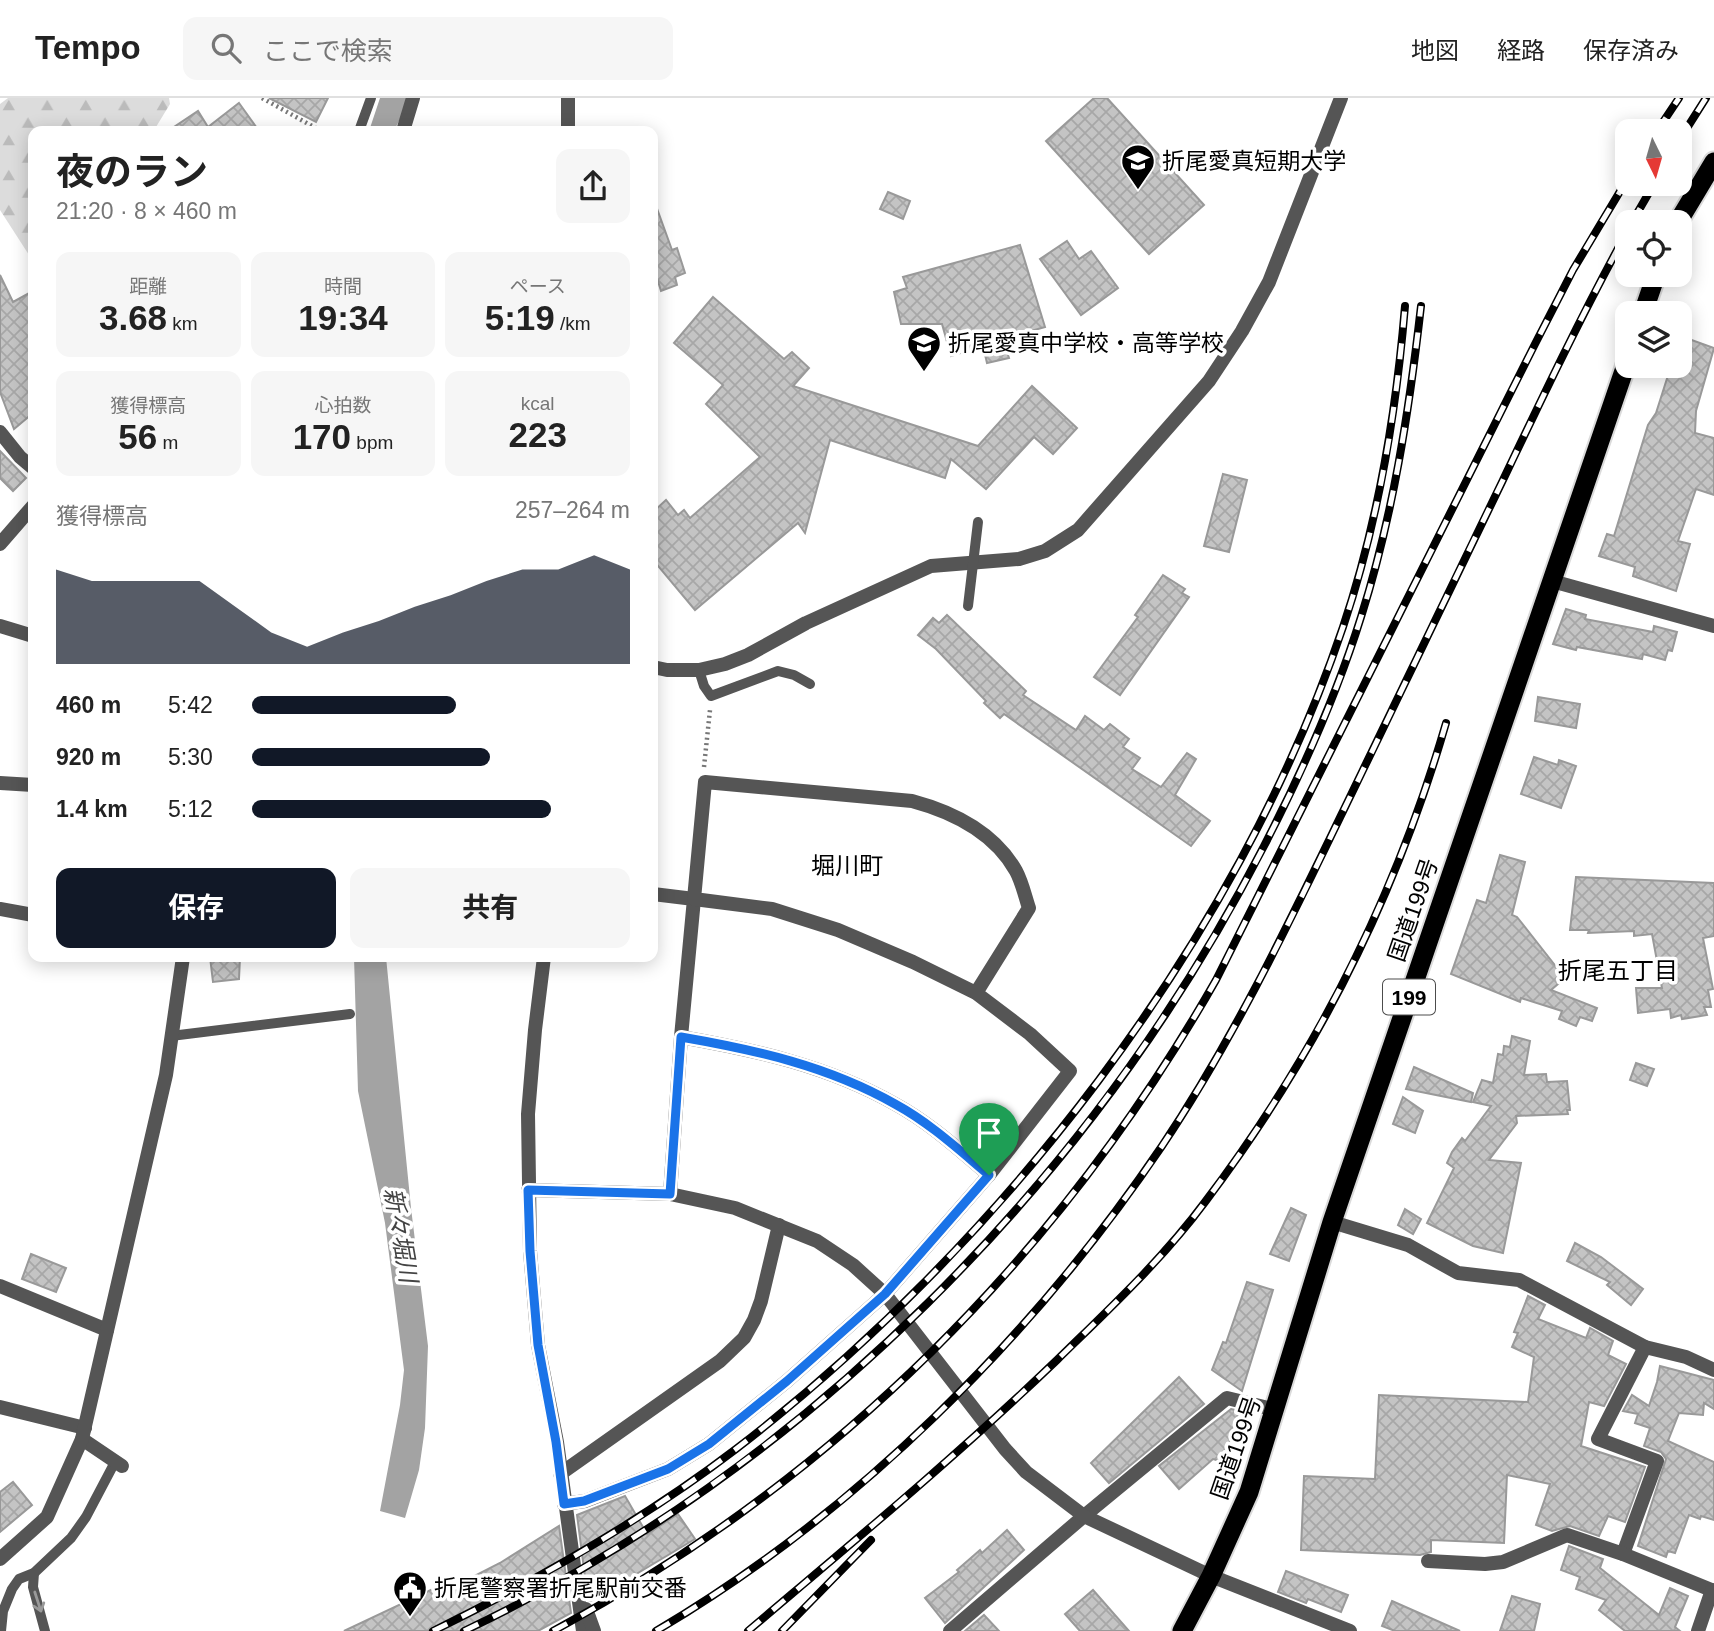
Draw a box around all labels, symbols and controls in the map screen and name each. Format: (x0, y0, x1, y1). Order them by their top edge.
search box (183, 17, 673, 80)
text: Tempo (35, 29, 141, 66)
icon: search (207, 29, 245, 67)
text: ここで検索 (263, 36, 393, 66)
text: 地図 (1411, 37, 1459, 64)
text: 経路 (1497, 37, 1545, 64)
text: 保存済み (1583, 37, 1679, 64)
north arrow (1615, 119, 1692, 196)
map controls (1615, 119, 1692, 378)
school or university icon: 折尾愛真短期大学 (1119, 142, 1157, 191)
place label: 折尾愛真短期大学 (1162, 148, 1346, 174)
button: share (556, 149, 630, 223)
text: 夜のラン (56, 151, 208, 193)
text: 21:20 · 8 × 460 m (56, 198, 237, 224)
button: locate (1615, 210, 1692, 287)
text: 距離 (129, 276, 167, 297)
text: 時間 (324, 276, 362, 297)
text: ペース (510, 276, 566, 297)
text: 3.68 (99, 298, 167, 337)
text: 19:34 (298, 298, 388, 337)
text: 5:19 (485, 298, 555, 337)
button: layers (1615, 301, 1692, 378)
text: km (167, 313, 198, 334)
text: /km (555, 313, 591, 334)
school or university icon: 折尾愛真中学校・高等学校 (905, 324, 943, 373)
place label: 折尾愛真中学校・高等学校 (948, 330, 1224, 356)
text: kcal (521, 393, 555, 414)
text: 獲得標高 (110, 395, 186, 416)
text: 心拍数 (314, 395, 372, 416)
text: 223 (508, 415, 567, 454)
text: 56 (118, 417, 157, 456)
text: 170 (293, 417, 351, 456)
text: m (157, 432, 178, 453)
text: bpm (351, 432, 393, 453)
text: 257–264 m (515, 497, 630, 523)
text: 獲得標高 (56, 503, 148, 529)
text: 460 m (56, 692, 121, 718)
text: 5:42 (168, 692, 213, 718)
text: 920 m (56, 744, 121, 770)
text: 5:30 (168, 744, 213, 770)
text: 1.4 km (56, 796, 128, 822)
text: 5:12 (168, 796, 213, 822)
district label: 堀川町 (811, 852, 883, 879)
street label: 国道199号 (1383, 855, 1443, 965)
button: 保存 (56, 868, 336, 948)
button: 共有 (350, 868, 630, 948)
district label: 折尾五丁目 (1558, 957, 1678, 984)
road number: 199 (1383, 979, 1435, 1014)
pin (959, 1103, 1019, 1175)
icon: arrive (970, 1114, 1008, 1152)
water label: 新々堀川 (379, 1185, 423, 1288)
street label: 国道199号 (1206, 1393, 1266, 1503)
public building icon: 折尾警察署折尾駅前交番 (391, 1569, 429, 1618)
place label: 折尾警察署折尾駅前交番 (434, 1575, 687, 1601)
one-way arrow (33, 1591, 45, 1613)

